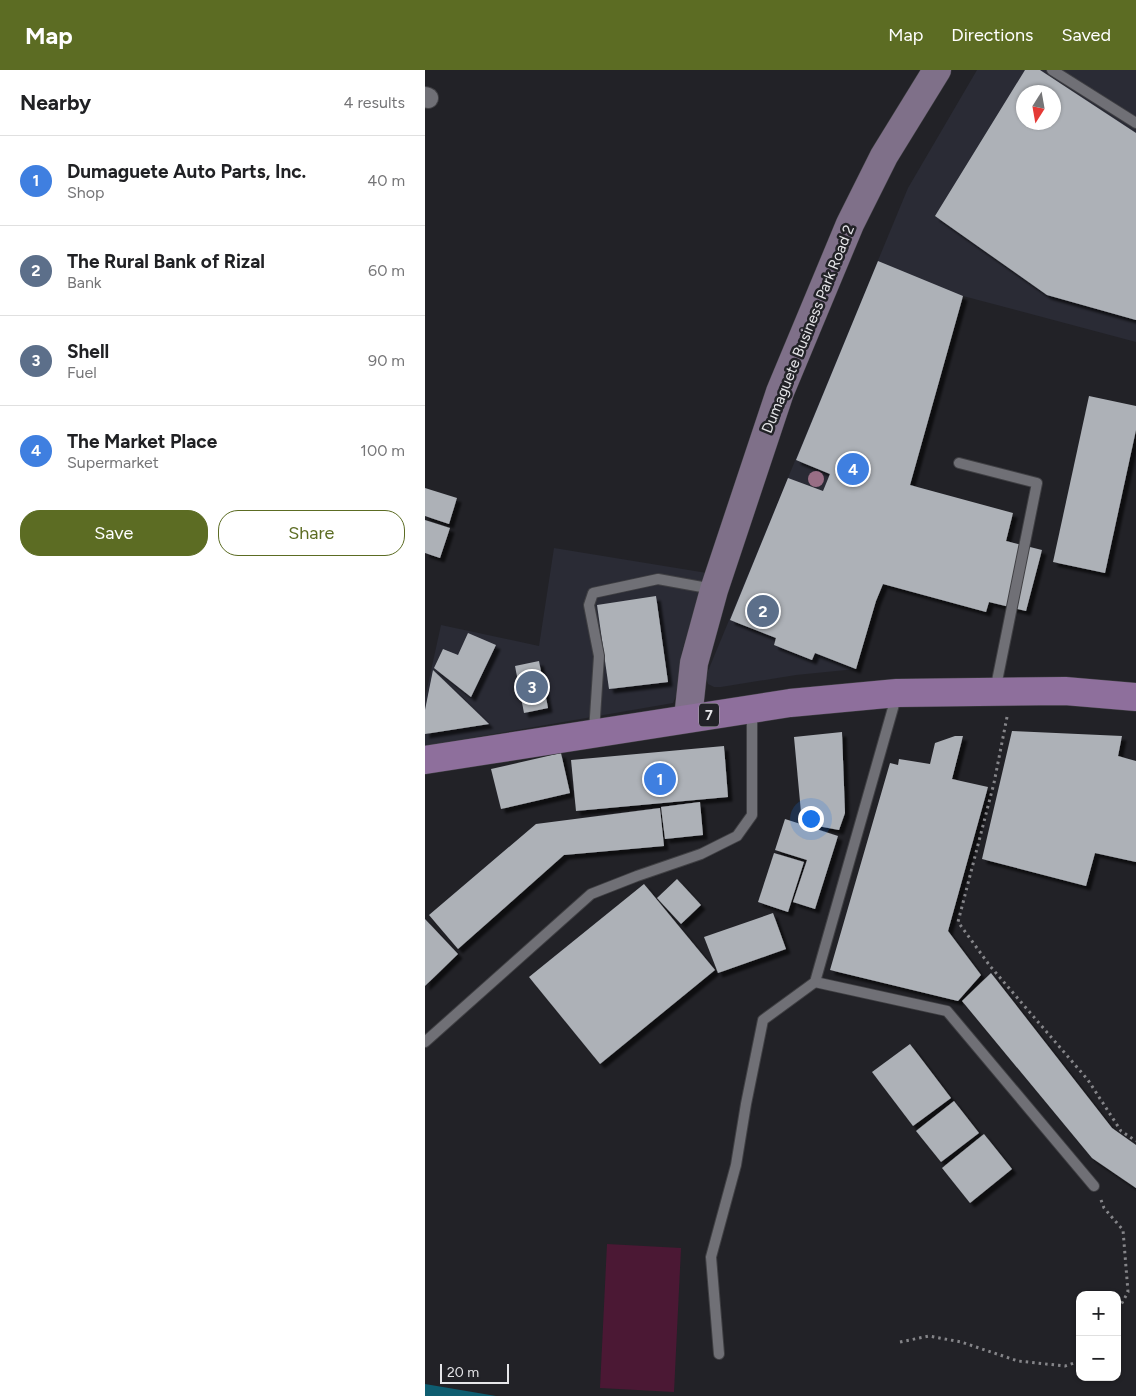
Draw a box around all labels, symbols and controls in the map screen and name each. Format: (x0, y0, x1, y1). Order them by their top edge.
text: Map (25, 21, 73, 50)
text: Map (888, 24, 923, 46)
text: Directions (951, 24, 1033, 46)
text: Saved (1061, 24, 1111, 46)
north arrow (1016, 85, 1061, 130)
text: Nearby (20, 90, 91, 115)
text: 4 results (344, 93, 405, 112)
text: Dumaguete Auto Parts, Inc. (67, 160, 306, 183)
text: 1 (33, 171, 39, 190)
text: 40 m (367, 171, 405, 190)
text: Shop (67, 183, 105, 202)
street label: Dumaguete Business Park Road 2 (758, 222, 858, 436)
text: The Rural Bank of Rizal (67, 250, 265, 273)
text: 2 (31, 261, 41, 280)
text: 60 m (368, 261, 405, 280)
text: Bank (67, 273, 102, 292)
text: Shell (67, 340, 109, 363)
text: 3 (32, 351, 40, 370)
text: 90 m (368, 351, 405, 370)
text: Fuel (67, 363, 97, 382)
text: The Market Place (67, 430, 217, 453)
text: 4 (31, 441, 41, 460)
text: 100 m (360, 441, 405, 460)
pin: 4 (837, 450, 869, 488)
text: Supermarket (67, 453, 159, 472)
button: Save (20, 510, 208, 556)
button: Share (218, 510, 405, 556)
pin: 2 (747, 592, 779, 630)
pin: 3 (516, 668, 548, 706)
road number: 7 (699, 704, 719, 726)
pin: 1 (644, 760, 676, 798)
your location (798, 806, 824, 832)
map controls (1076, 1291, 1121, 1381)
button: + (1076, 1291, 1121, 1336)
button: − (1076, 1336, 1121, 1381)
scale bar (440, 1361, 509, 1384)
text: 20 m (447, 1364, 479, 1381)

